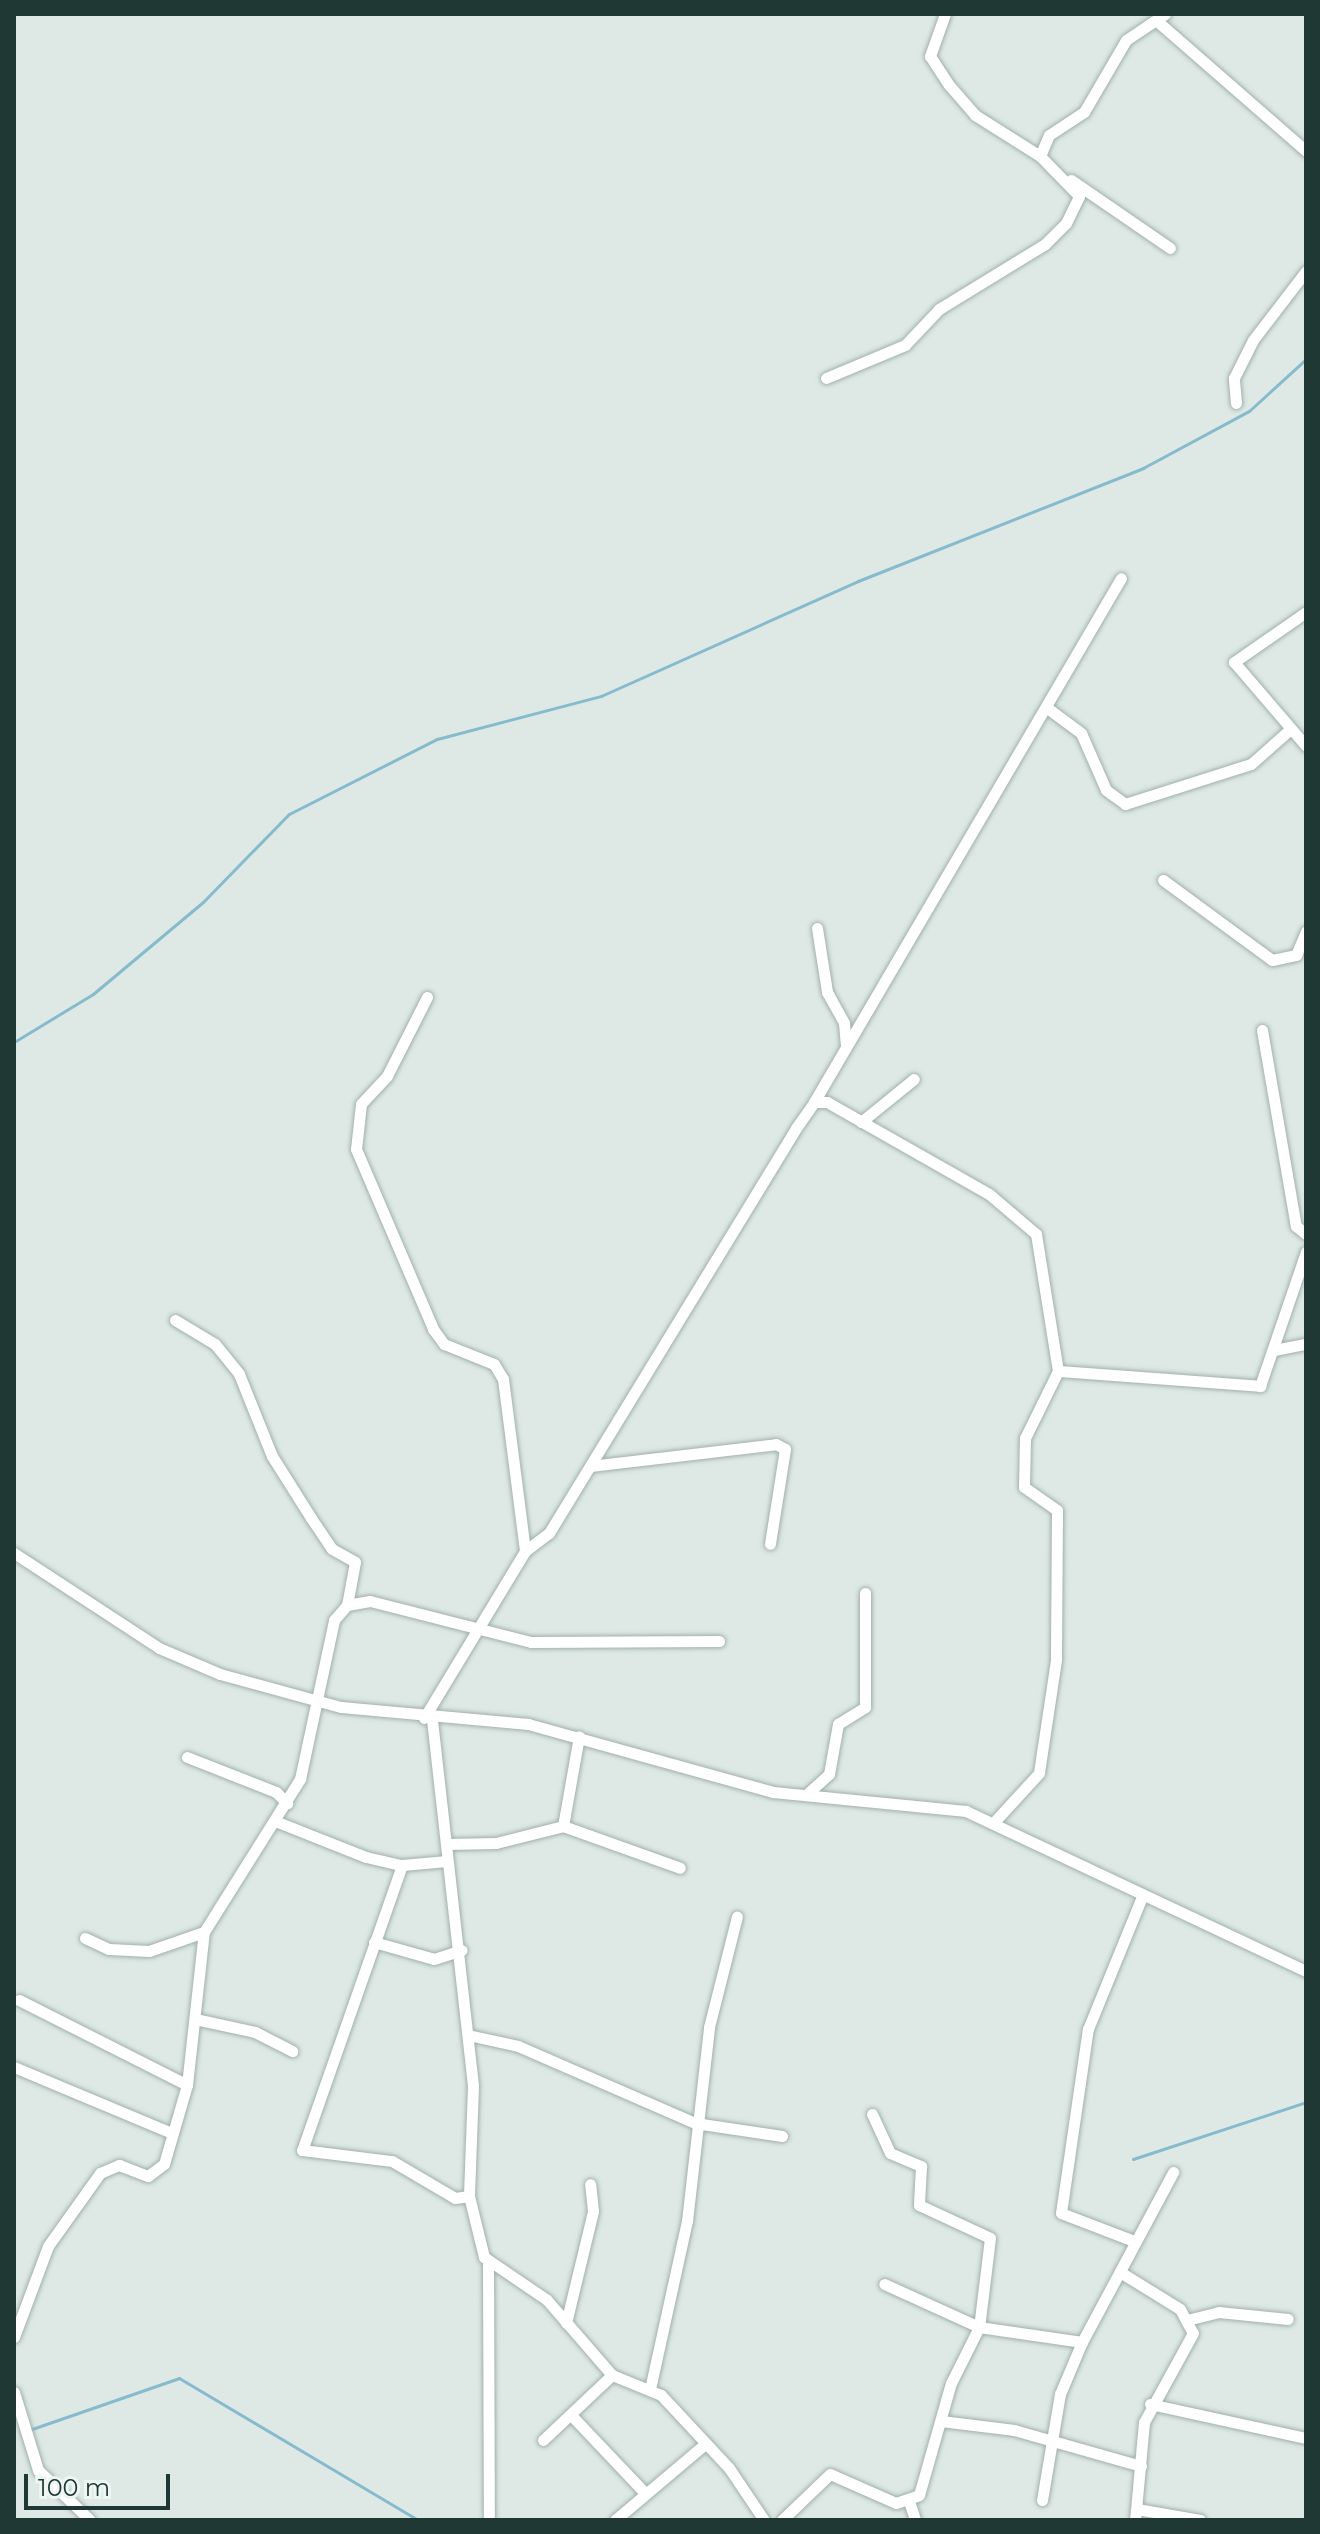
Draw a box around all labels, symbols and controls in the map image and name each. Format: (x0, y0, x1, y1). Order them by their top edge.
scale bar (28, 2458, 174, 2508)
text: 100 m (38, 2473, 110, 2502)

